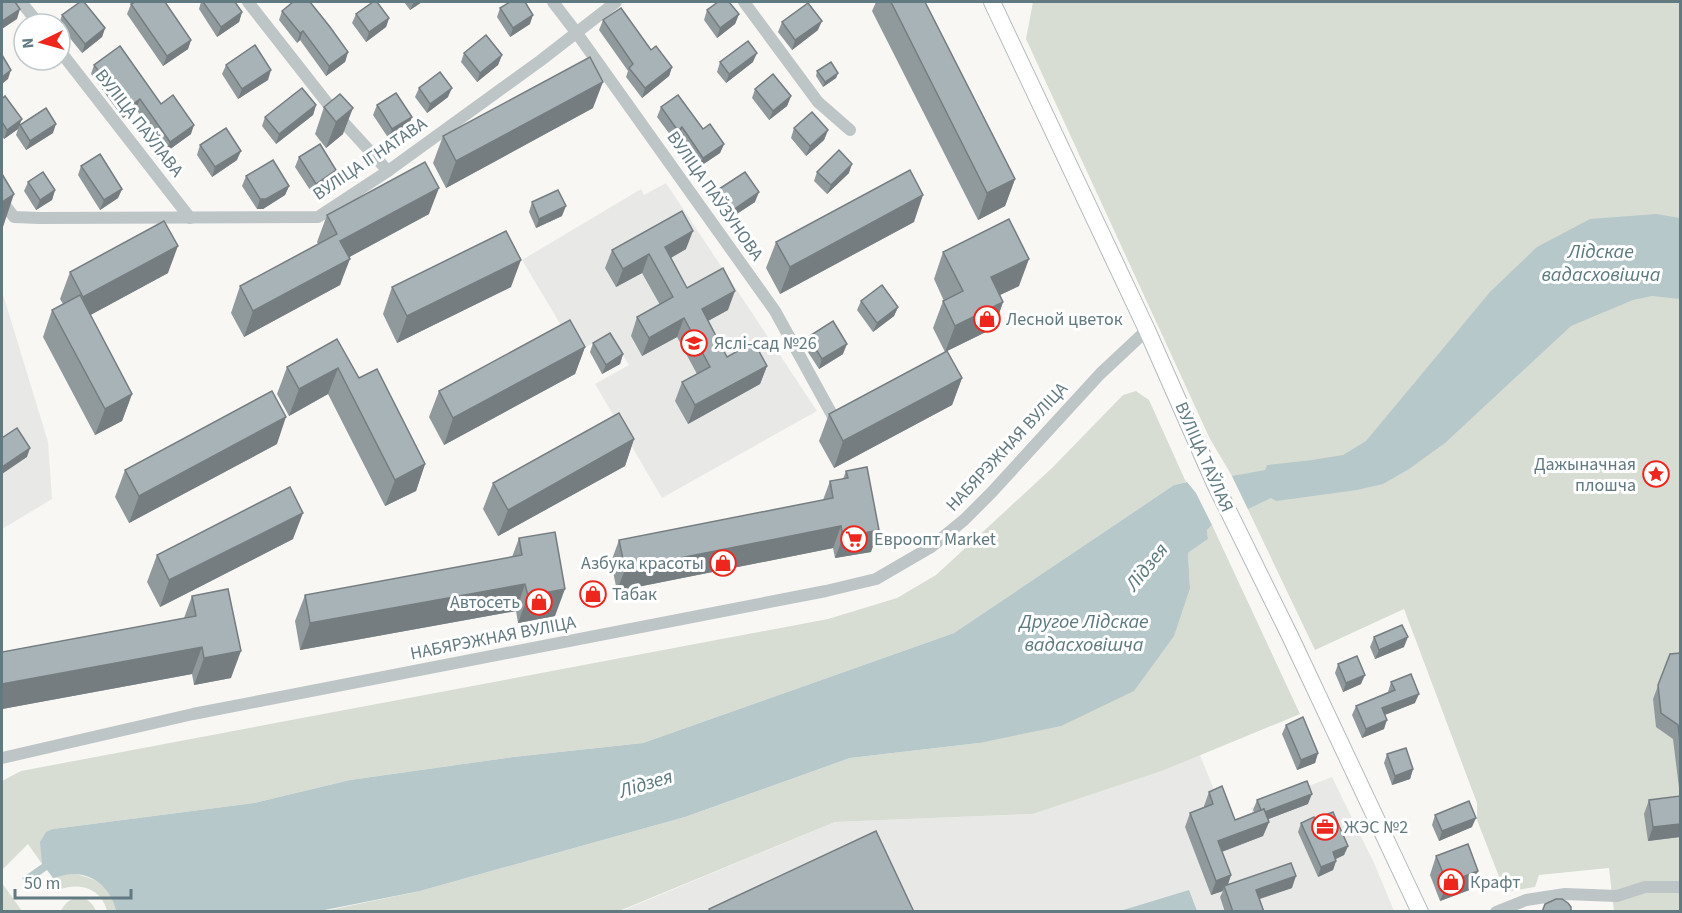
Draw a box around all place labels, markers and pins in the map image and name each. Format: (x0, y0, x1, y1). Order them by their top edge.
shop icon: Лесной цветок (972, 304, 1002, 334)
place label: Лесной цветок (1006, 307, 1123, 332)
school or university icon: Яслі-сад №26 (679, 328, 709, 358)
place label: Яслі-сад №26 (714, 331, 817, 356)
place label: Дажыначная плошча (1534, 452, 1636, 498)
place icon: Дажыначная плошча (1641, 459, 1671, 489)
supermarket icon: Евроопт Market (839, 524, 869, 554)
place label: Евроопт Market (874, 527, 996, 552)
shop icon: Азбука красоты (708, 548, 738, 578)
place label: Азбука красоты (581, 551, 704, 576)
shop icon: Табак (578, 579, 608, 609)
place label: Табак (612, 582, 657, 607)
shop icon: Автосеть (524, 587, 554, 617)
place label: Автосеть (450, 590, 520, 615)
office icon: ЖЭС №2 (1310, 812, 1340, 842)
place label: ЖЭС №2 (1344, 815, 1408, 840)
shop icon: Крафт (1436, 867, 1466, 897)
place label: Крафт (1470, 870, 1520, 895)

